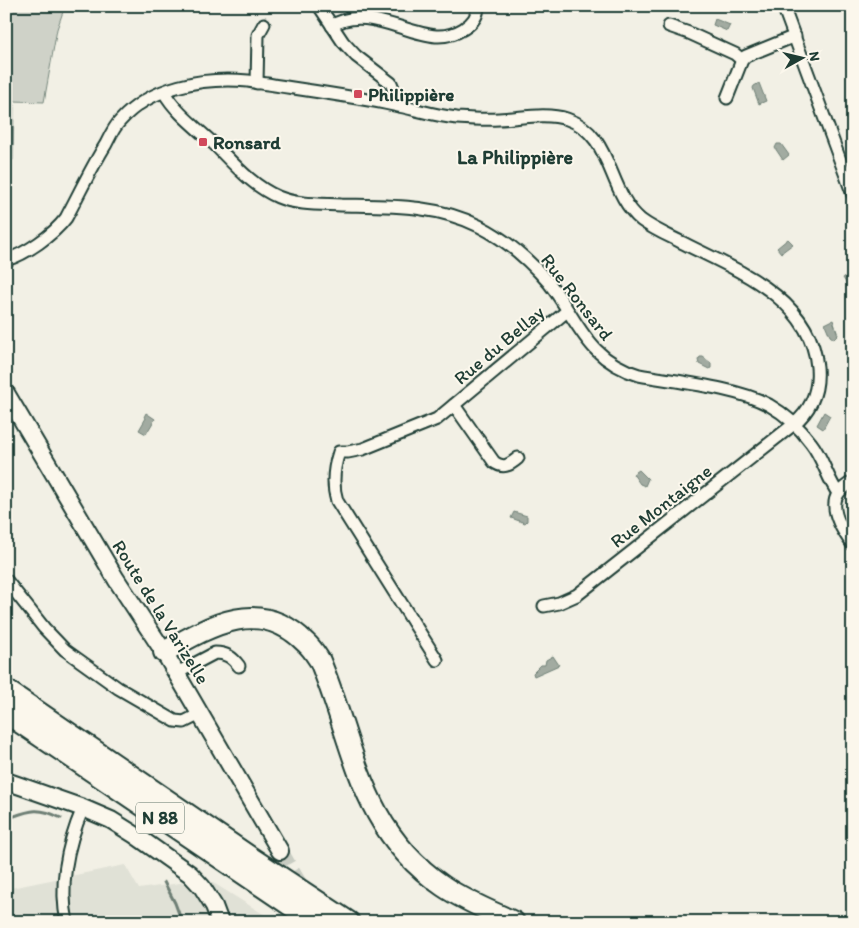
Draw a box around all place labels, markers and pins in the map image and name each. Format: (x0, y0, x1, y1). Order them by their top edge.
place label: Philippière (368, 83, 454, 106)
marker: Philippière (352, 88, 364, 100)
place label: Ronsard (213, 131, 281, 154)
marker: Ronsard (197, 136, 209, 148)

